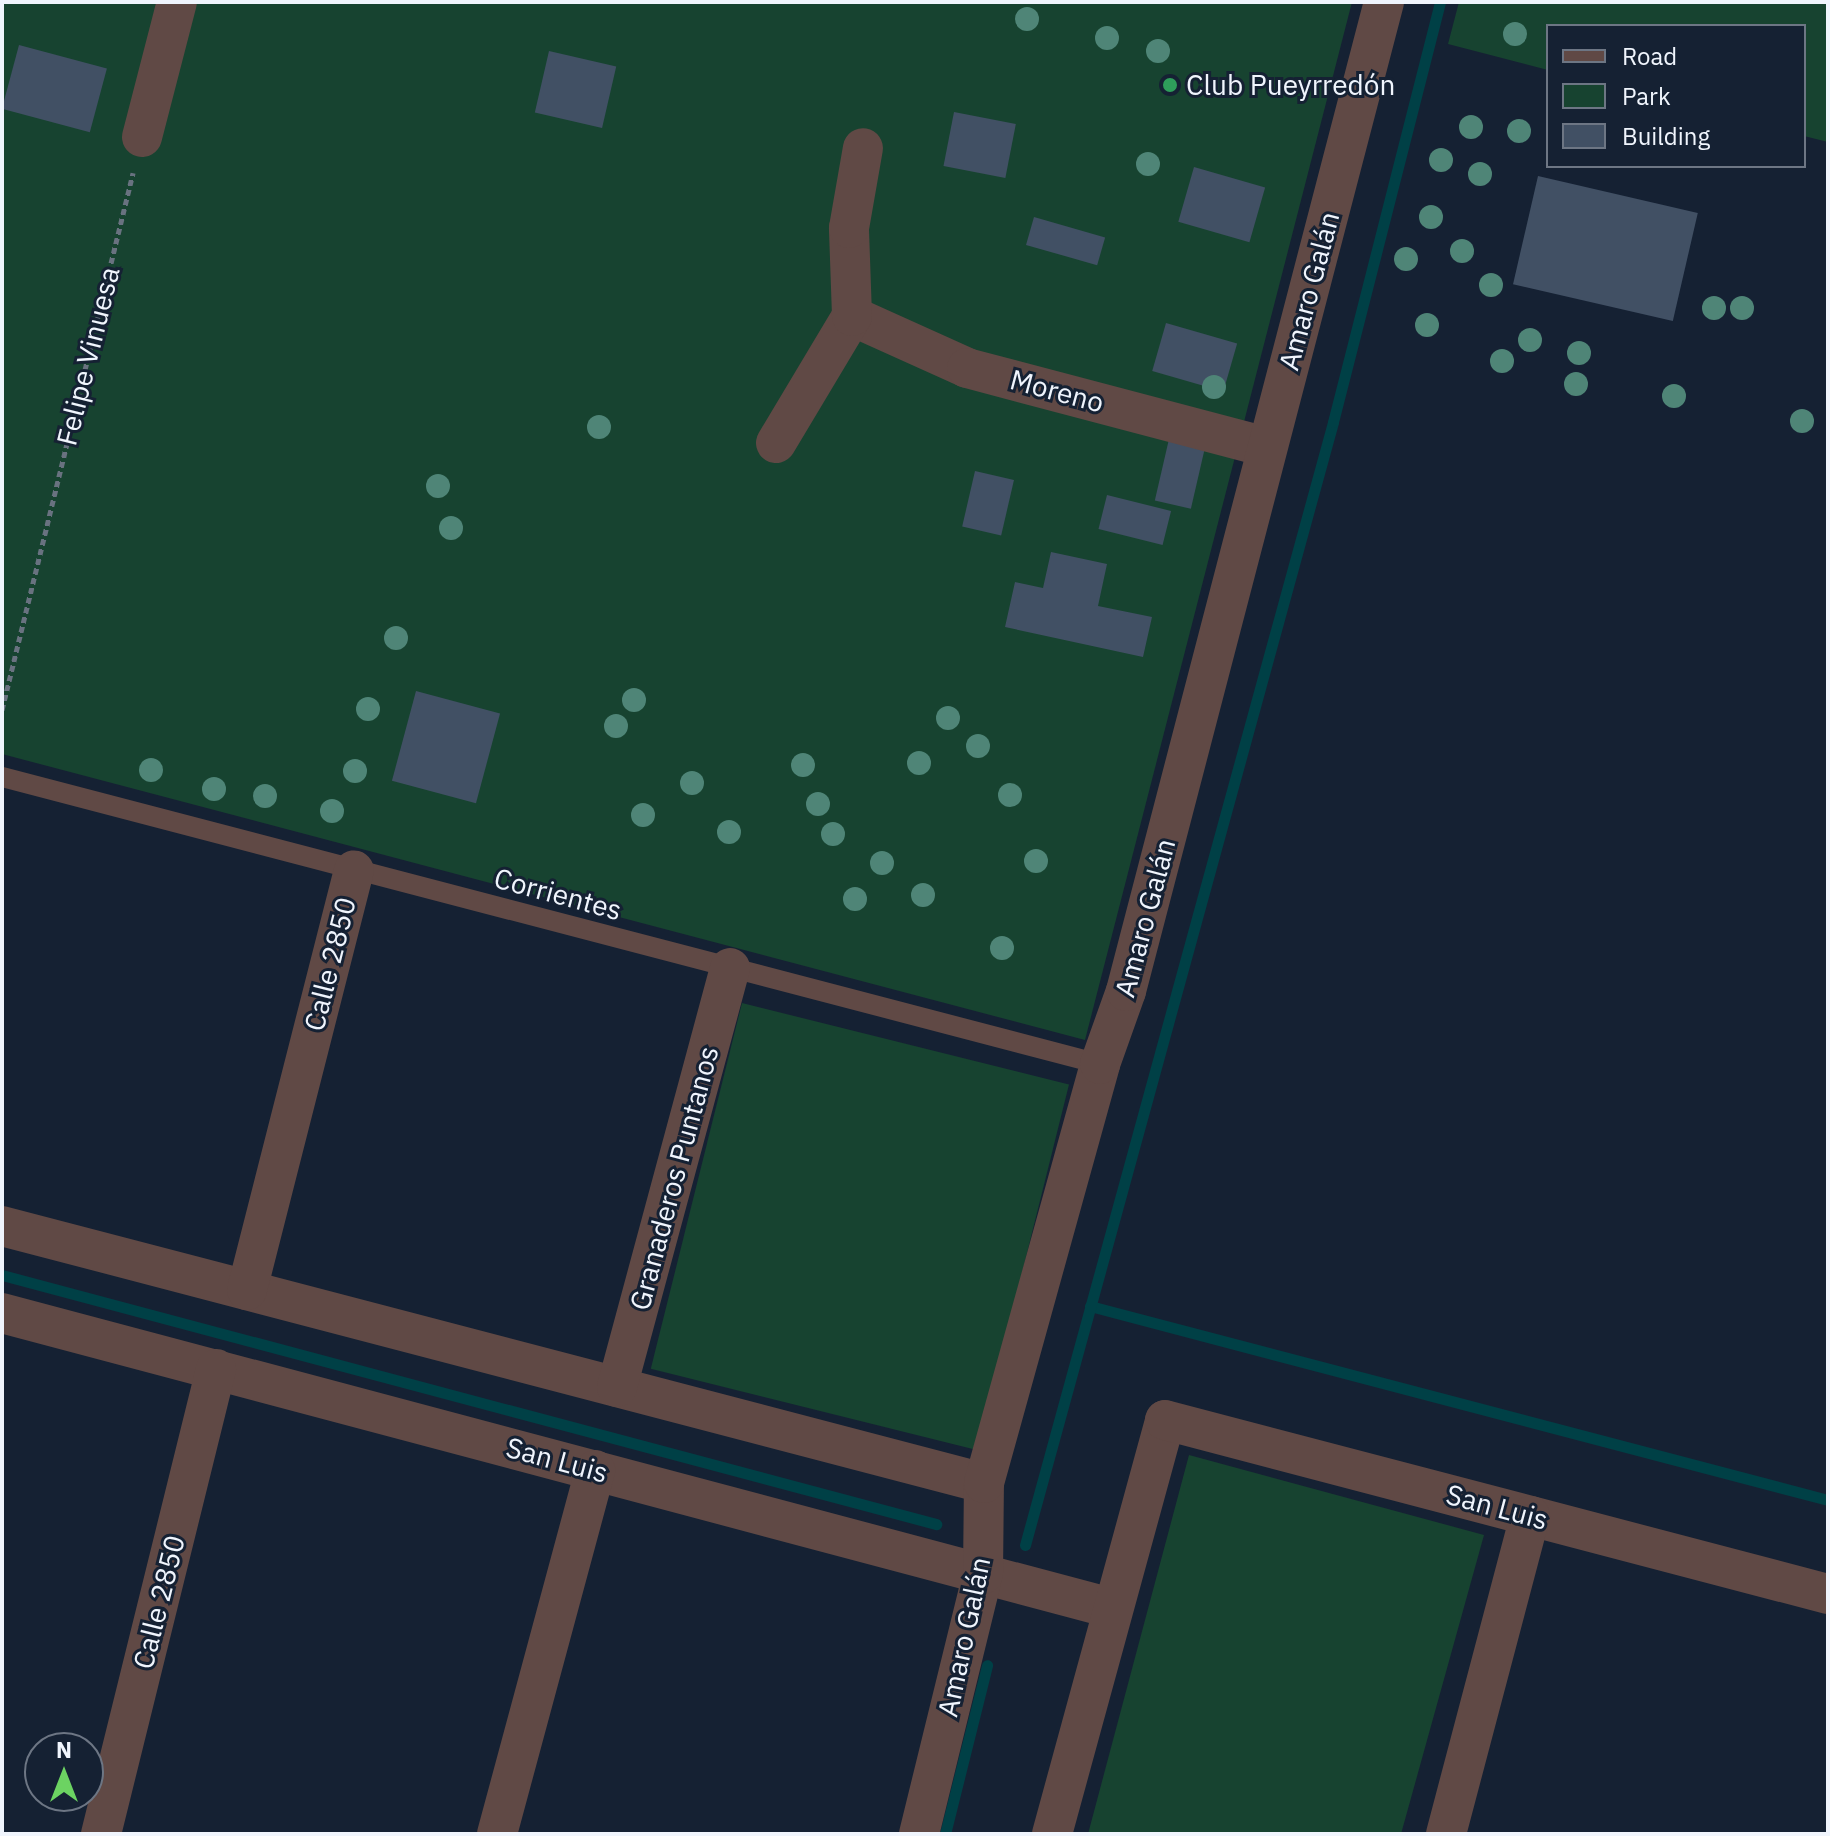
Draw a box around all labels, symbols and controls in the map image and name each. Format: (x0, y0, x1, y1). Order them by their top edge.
legend (1546, 24, 1806, 168)
text: Road (1622, 40, 1677, 72)
place label: Club Pueyrredón (1186, 68, 1395, 102)
marker: Club Pueyrredón (1161, 76, 1179, 94)
text: Park (1622, 80, 1671, 112)
text: Building (1622, 120, 1710, 152)
street label: Amaro Galán (1272, 208, 1346, 374)
street label: Felipe Vinuesa (50, 263, 126, 449)
street label: Moreno (1007, 362, 1107, 420)
street label: Amaro Galán (1108, 835, 1182, 1001)
street label: Corrientes (491, 861, 625, 927)
street label: Calle 2850 (297, 894, 363, 1034)
street label: Granaderos Puntanos (623, 1042, 725, 1314)
street label: San Luis (502, 1430, 612, 1490)
street label: San Luis (1442, 1477, 1552, 1537)
street label: Calle 2850 (126, 1532, 192, 1672)
street label: Amaro Galán (931, 1554, 997, 1720)
north arrow (24, 1732, 104, 1812)
text: N (56, 1735, 72, 1764)

